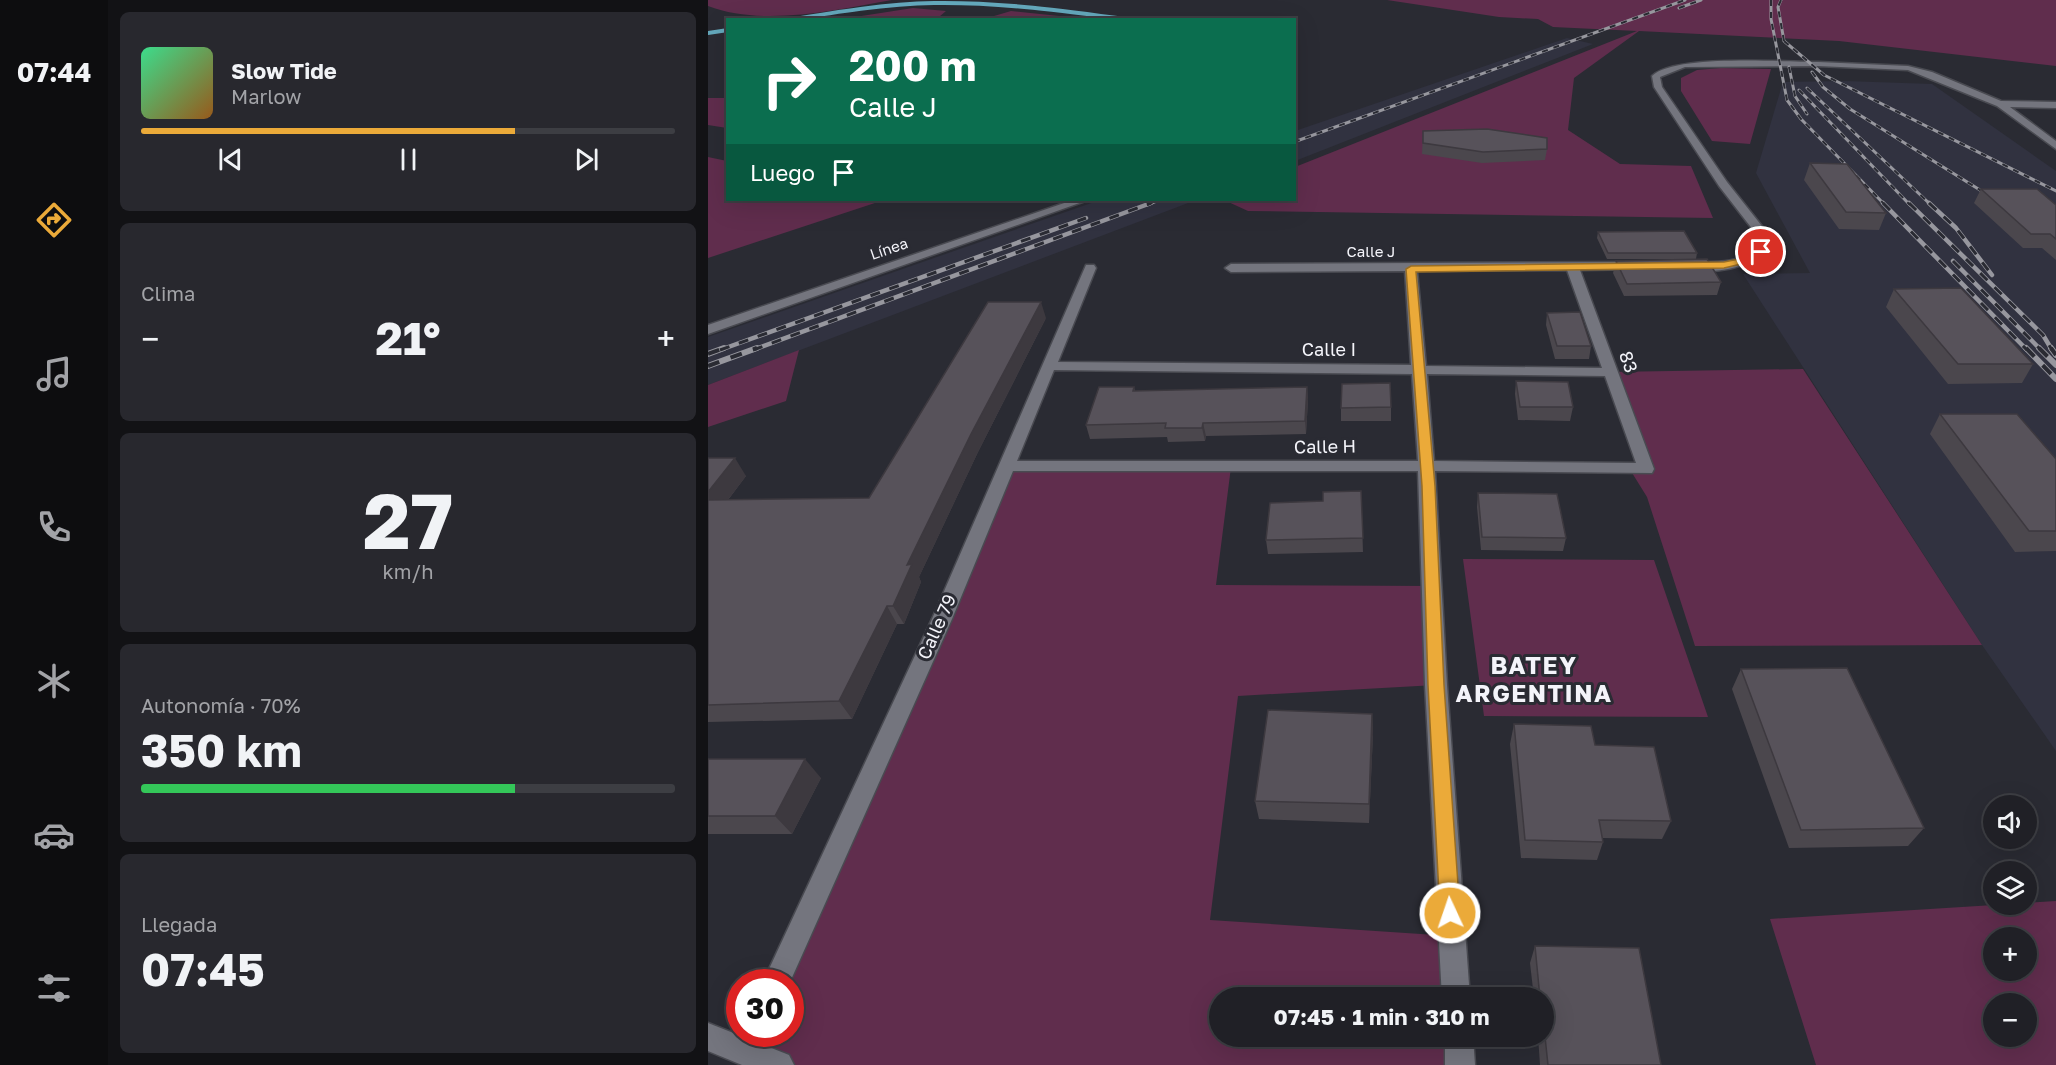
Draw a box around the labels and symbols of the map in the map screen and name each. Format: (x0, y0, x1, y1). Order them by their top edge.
pin (1735, 226, 1786, 277)
street label: Línea (867, 233, 910, 263)
street label: Calle J (1347, 242, 1395, 260)
street label: Calle I (1302, 338, 1356, 360)
street label: 83 (1615, 348, 1643, 376)
street label: Calle H (1294, 434, 1356, 458)
street label: Calle 79 (912, 591, 960, 663)
district label: BATEY ARGENTINA (1455, 650, 1613, 707)
position arrow (1418, 881, 1482, 945)
speed limit sign: 30 (726, 969, 804, 1047)

